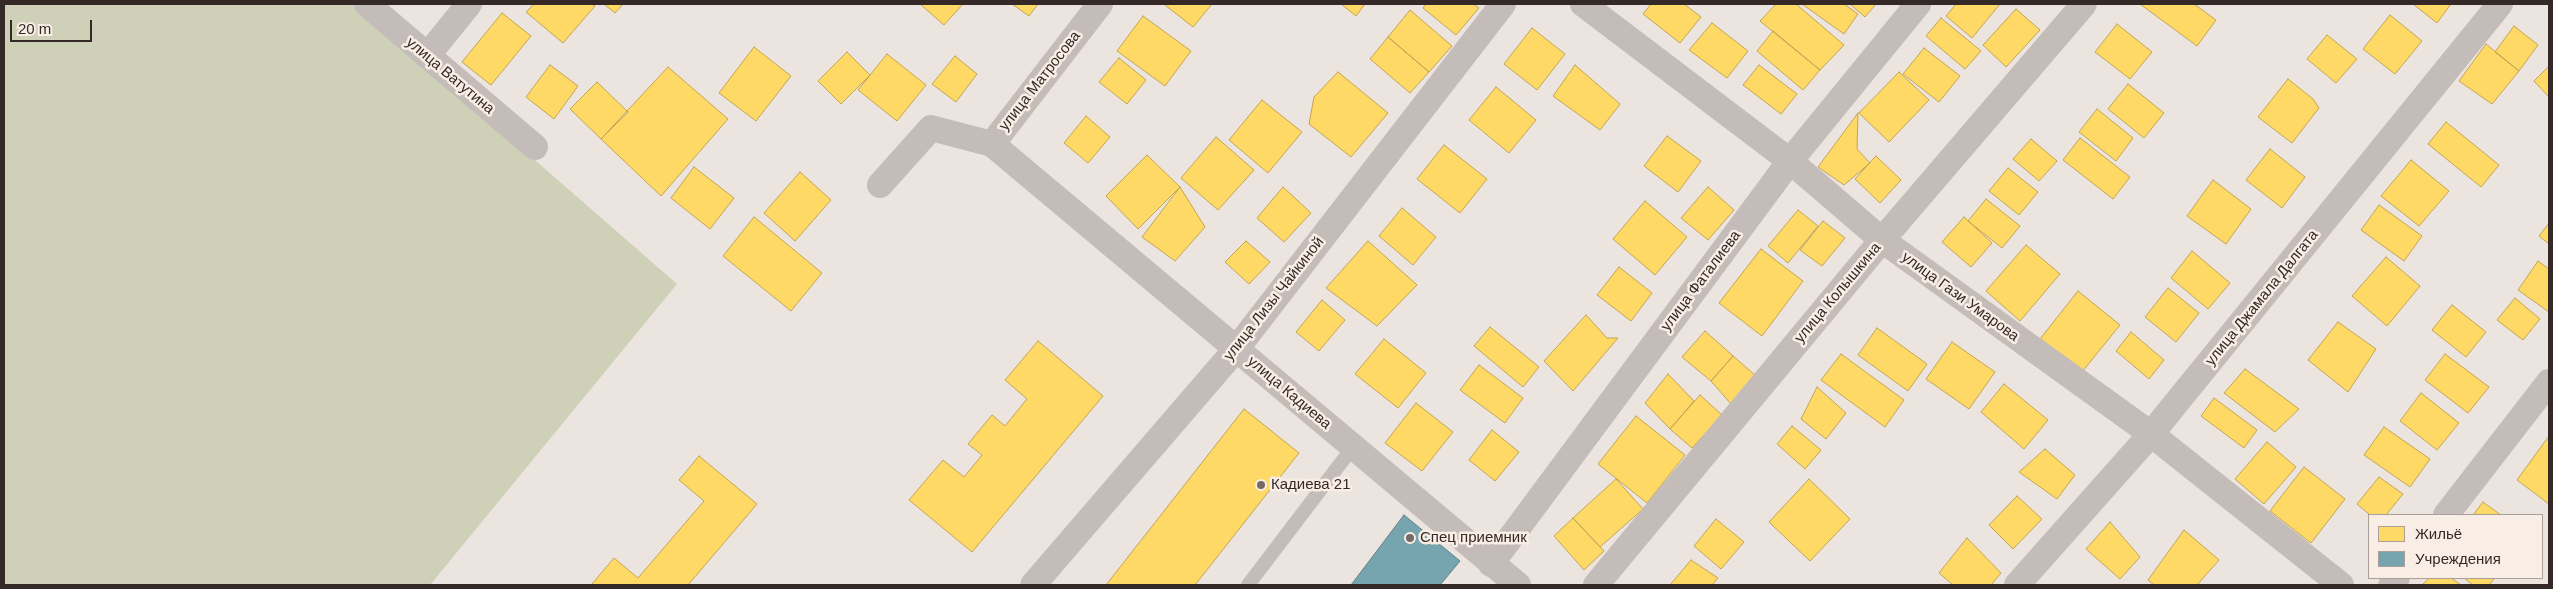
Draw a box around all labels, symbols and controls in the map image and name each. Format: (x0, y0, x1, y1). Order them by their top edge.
scale bar (12, 10, 95, 42)
text: 20 m (18, 20, 51, 37)
street label: улица Матросова (995, 27, 1085, 135)
street label: улица Ватутина (402, 34, 498, 118)
street label: улица Фаталиева (1657, 227, 1745, 335)
street label: улица Джамала Далгата (2202, 227, 2322, 369)
street label: улица Лизы Чайкиной (1220, 234, 1328, 364)
street label: улица Колышкина (1791, 239, 1885, 347)
street label: улица Гази Умарова (1898, 248, 2022, 346)
street label: улица Кадиева (1243, 353, 1335, 433)
place label: Кадиева 21 (1271, 476, 1351, 494)
marker: Кадиева 21 (1255, 479, 1267, 491)
legend (2368, 514, 2543, 579)
text: Жильё (2415, 525, 2462, 542)
place label: Спец приемник (1420, 529, 1527, 547)
marker: Спец приемник (1404, 532, 1416, 544)
text: Учреждения (2415, 550, 2501, 567)

